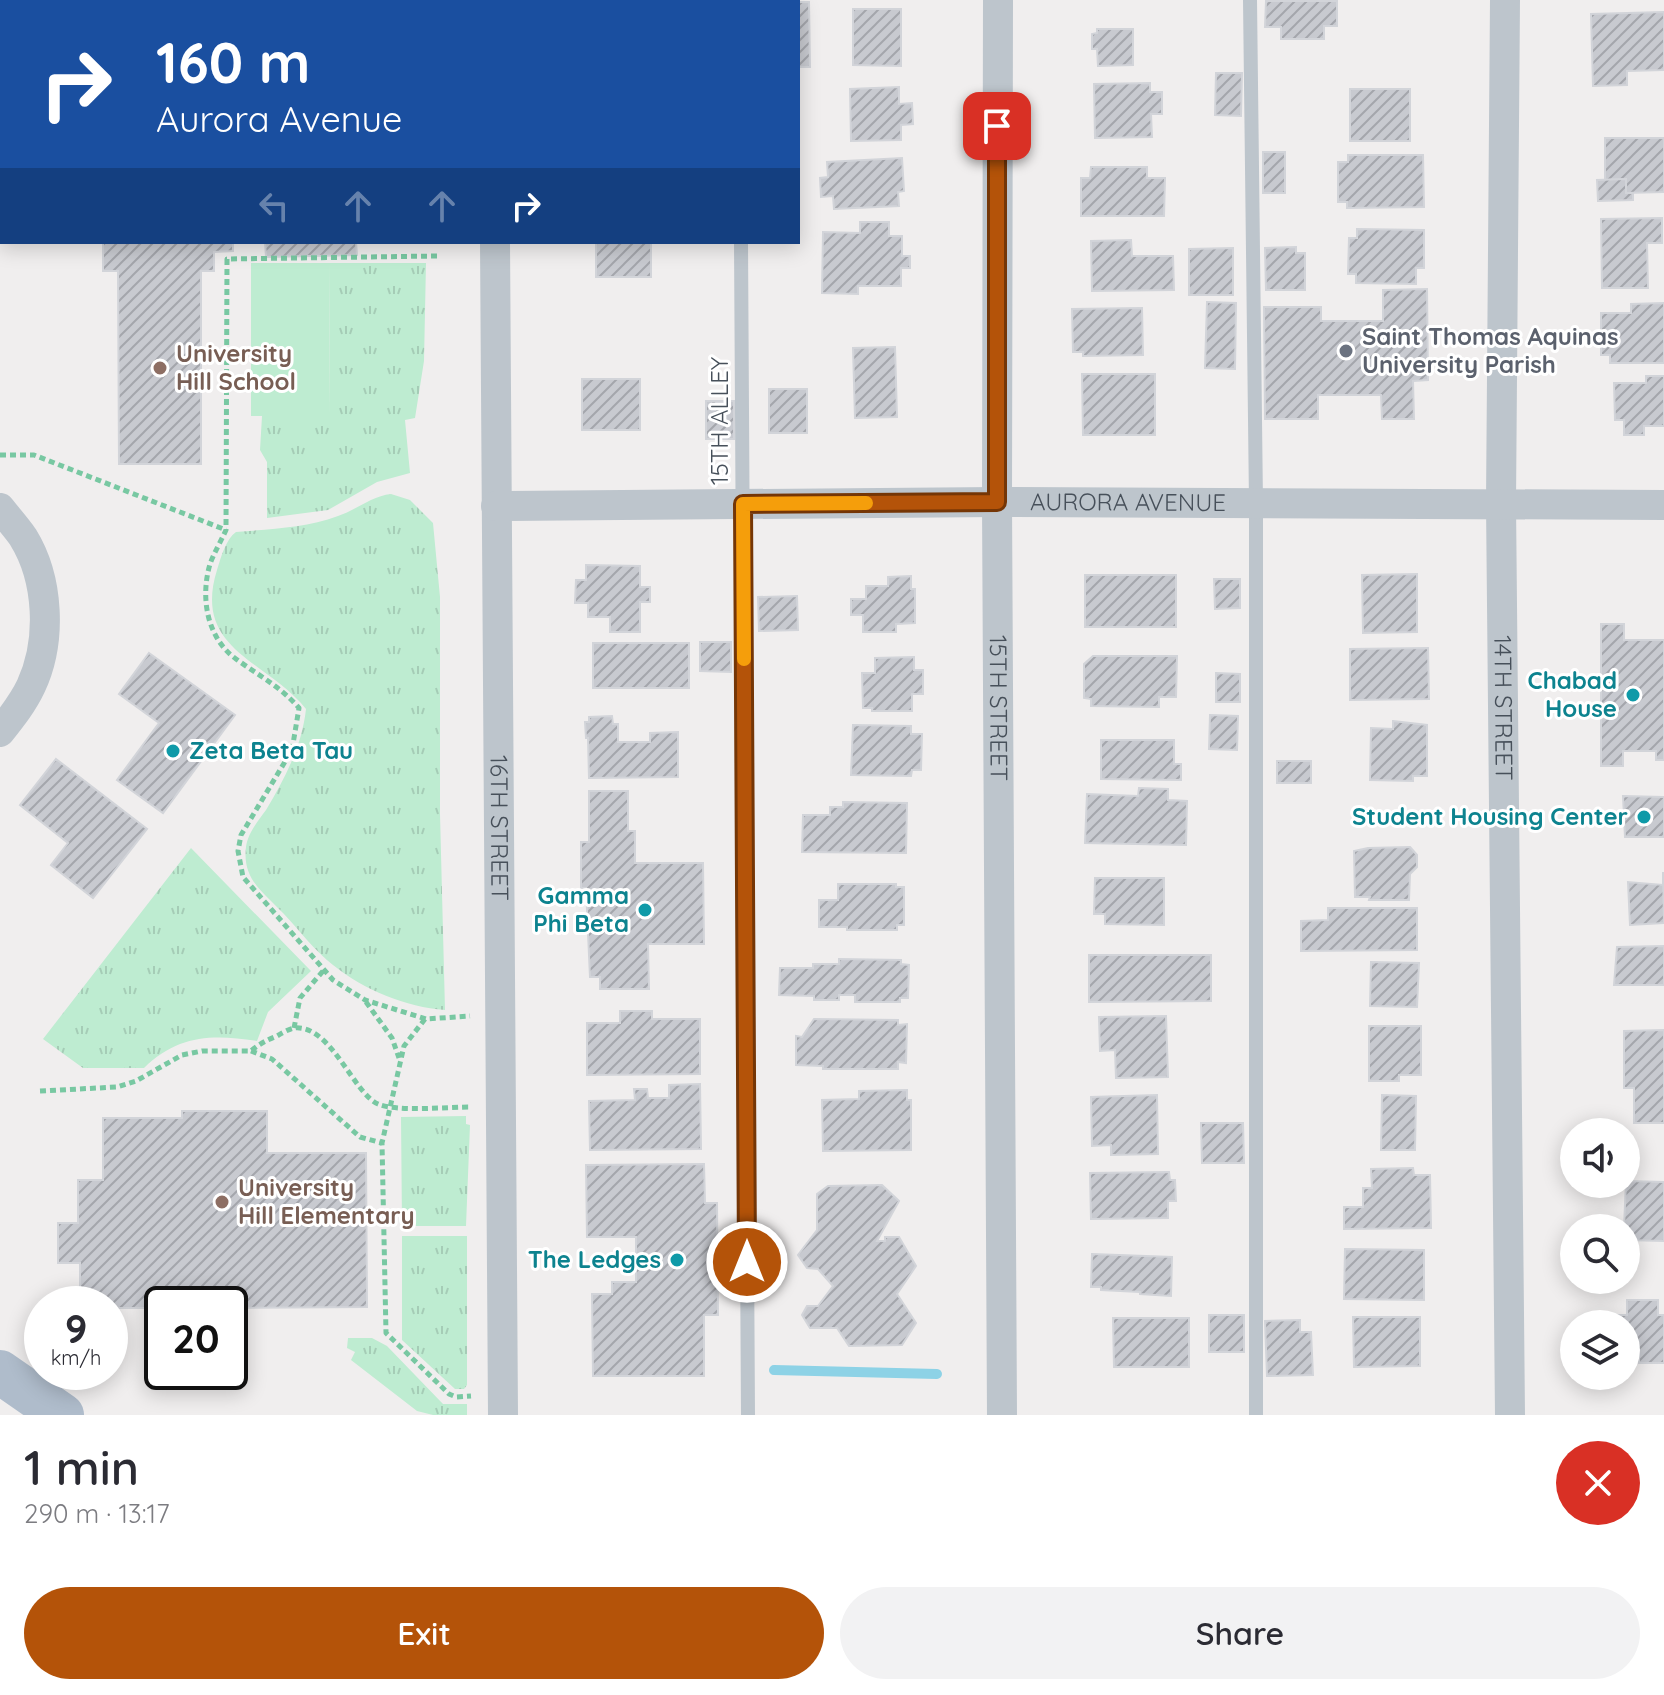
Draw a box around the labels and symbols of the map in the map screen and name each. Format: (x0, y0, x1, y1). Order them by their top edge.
pin (963, 92, 1031, 160)
place label: Saint Thomas Aquinas University Parish (1362, 321, 1619, 379)
place label: University Hill School (176, 338, 296, 396)
marker: Saint Thomas Aquinas University Parish (1337, 342, 1355, 360)
street label: 15TH ALLEY (704, 357, 734, 485)
marker: University Hill School (151, 359, 169, 377)
street label: AURORA AVENUE (1030, 486, 1226, 517)
street label: 15TH STREET (984, 635, 1015, 781)
street label: 14TH STREET (1488, 635, 1520, 781)
place label: Chabad House (1528, 665, 1617, 723)
marker: Chabad House (1624, 686, 1642, 704)
place label: Zeta Beta Tau (189, 735, 353, 765)
marker: Zeta Beta Tau (164, 742, 182, 760)
street label: 16TH STREET (484, 755, 515, 901)
place label: Student Housing Center (1352, 801, 1628, 831)
marker: Student Housing Center (1635, 808, 1653, 826)
place label: Gamma Phi Beta (533, 880, 629, 938)
marker: Gamma Phi Beta (636, 901, 654, 919)
place label: University Hill Elementary (238, 1172, 415, 1230)
marker: University Hill Elementary (213, 1193, 231, 1211)
position arrow (705, 1220, 789, 1304)
place label: The Ledges (528, 1244, 661, 1274)
marker: The Ledges (668, 1251, 686, 1269)
speed limit sign: 20 (144, 1286, 248, 1390)

